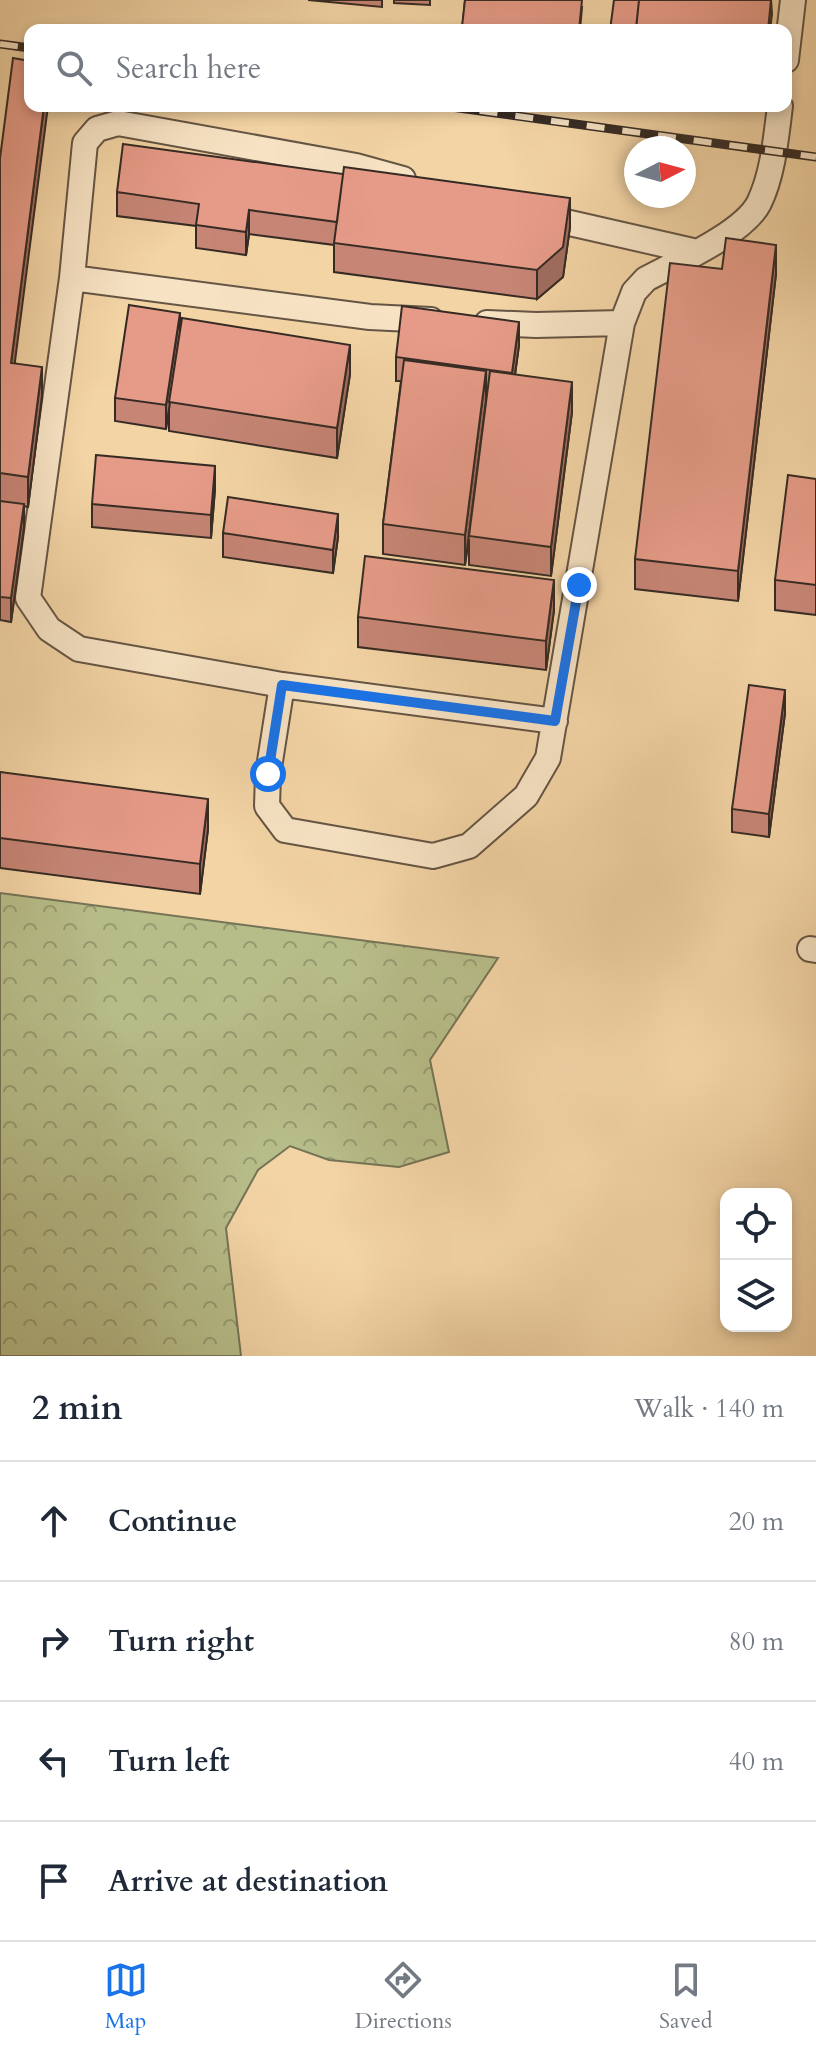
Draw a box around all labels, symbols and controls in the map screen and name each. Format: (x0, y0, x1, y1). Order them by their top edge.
search box (24, 24, 792, 112)
icon: search (52, 46, 96, 90)
text: Search here (116, 48, 261, 89)
north arrow (624, 136, 696, 208)
route end (561, 567, 597, 603)
route start (250, 756, 286, 792)
map controls (720, 1188, 792, 1332)
button: locate (720, 1188, 792, 1260)
button: layers (720, 1260, 792, 1332)
text: 2 min (32, 1385, 123, 1431)
text: Walk · 140 m (634, 1391, 784, 1426)
icon: ahead (32, 1499, 76, 1543)
text: Continue (108, 1501, 237, 1542)
text: 20 m (728, 1504, 784, 1539)
icon: right (32, 1619, 76, 1663)
text: Turn right (108, 1621, 254, 1662)
text: 80 m (728, 1624, 784, 1659)
icon: left (32, 1739, 76, 1783)
text: Turn left (108, 1741, 230, 1782)
text: 40 m (728, 1744, 784, 1779)
icon: arrive (32, 1859, 76, 1903)
text: Arrive at destination (108, 1861, 388, 1902)
tab: Map (104, 1958, 148, 2036)
tab: Directions (355, 1958, 452, 2036)
tab: Saved (659, 1958, 712, 2036)

